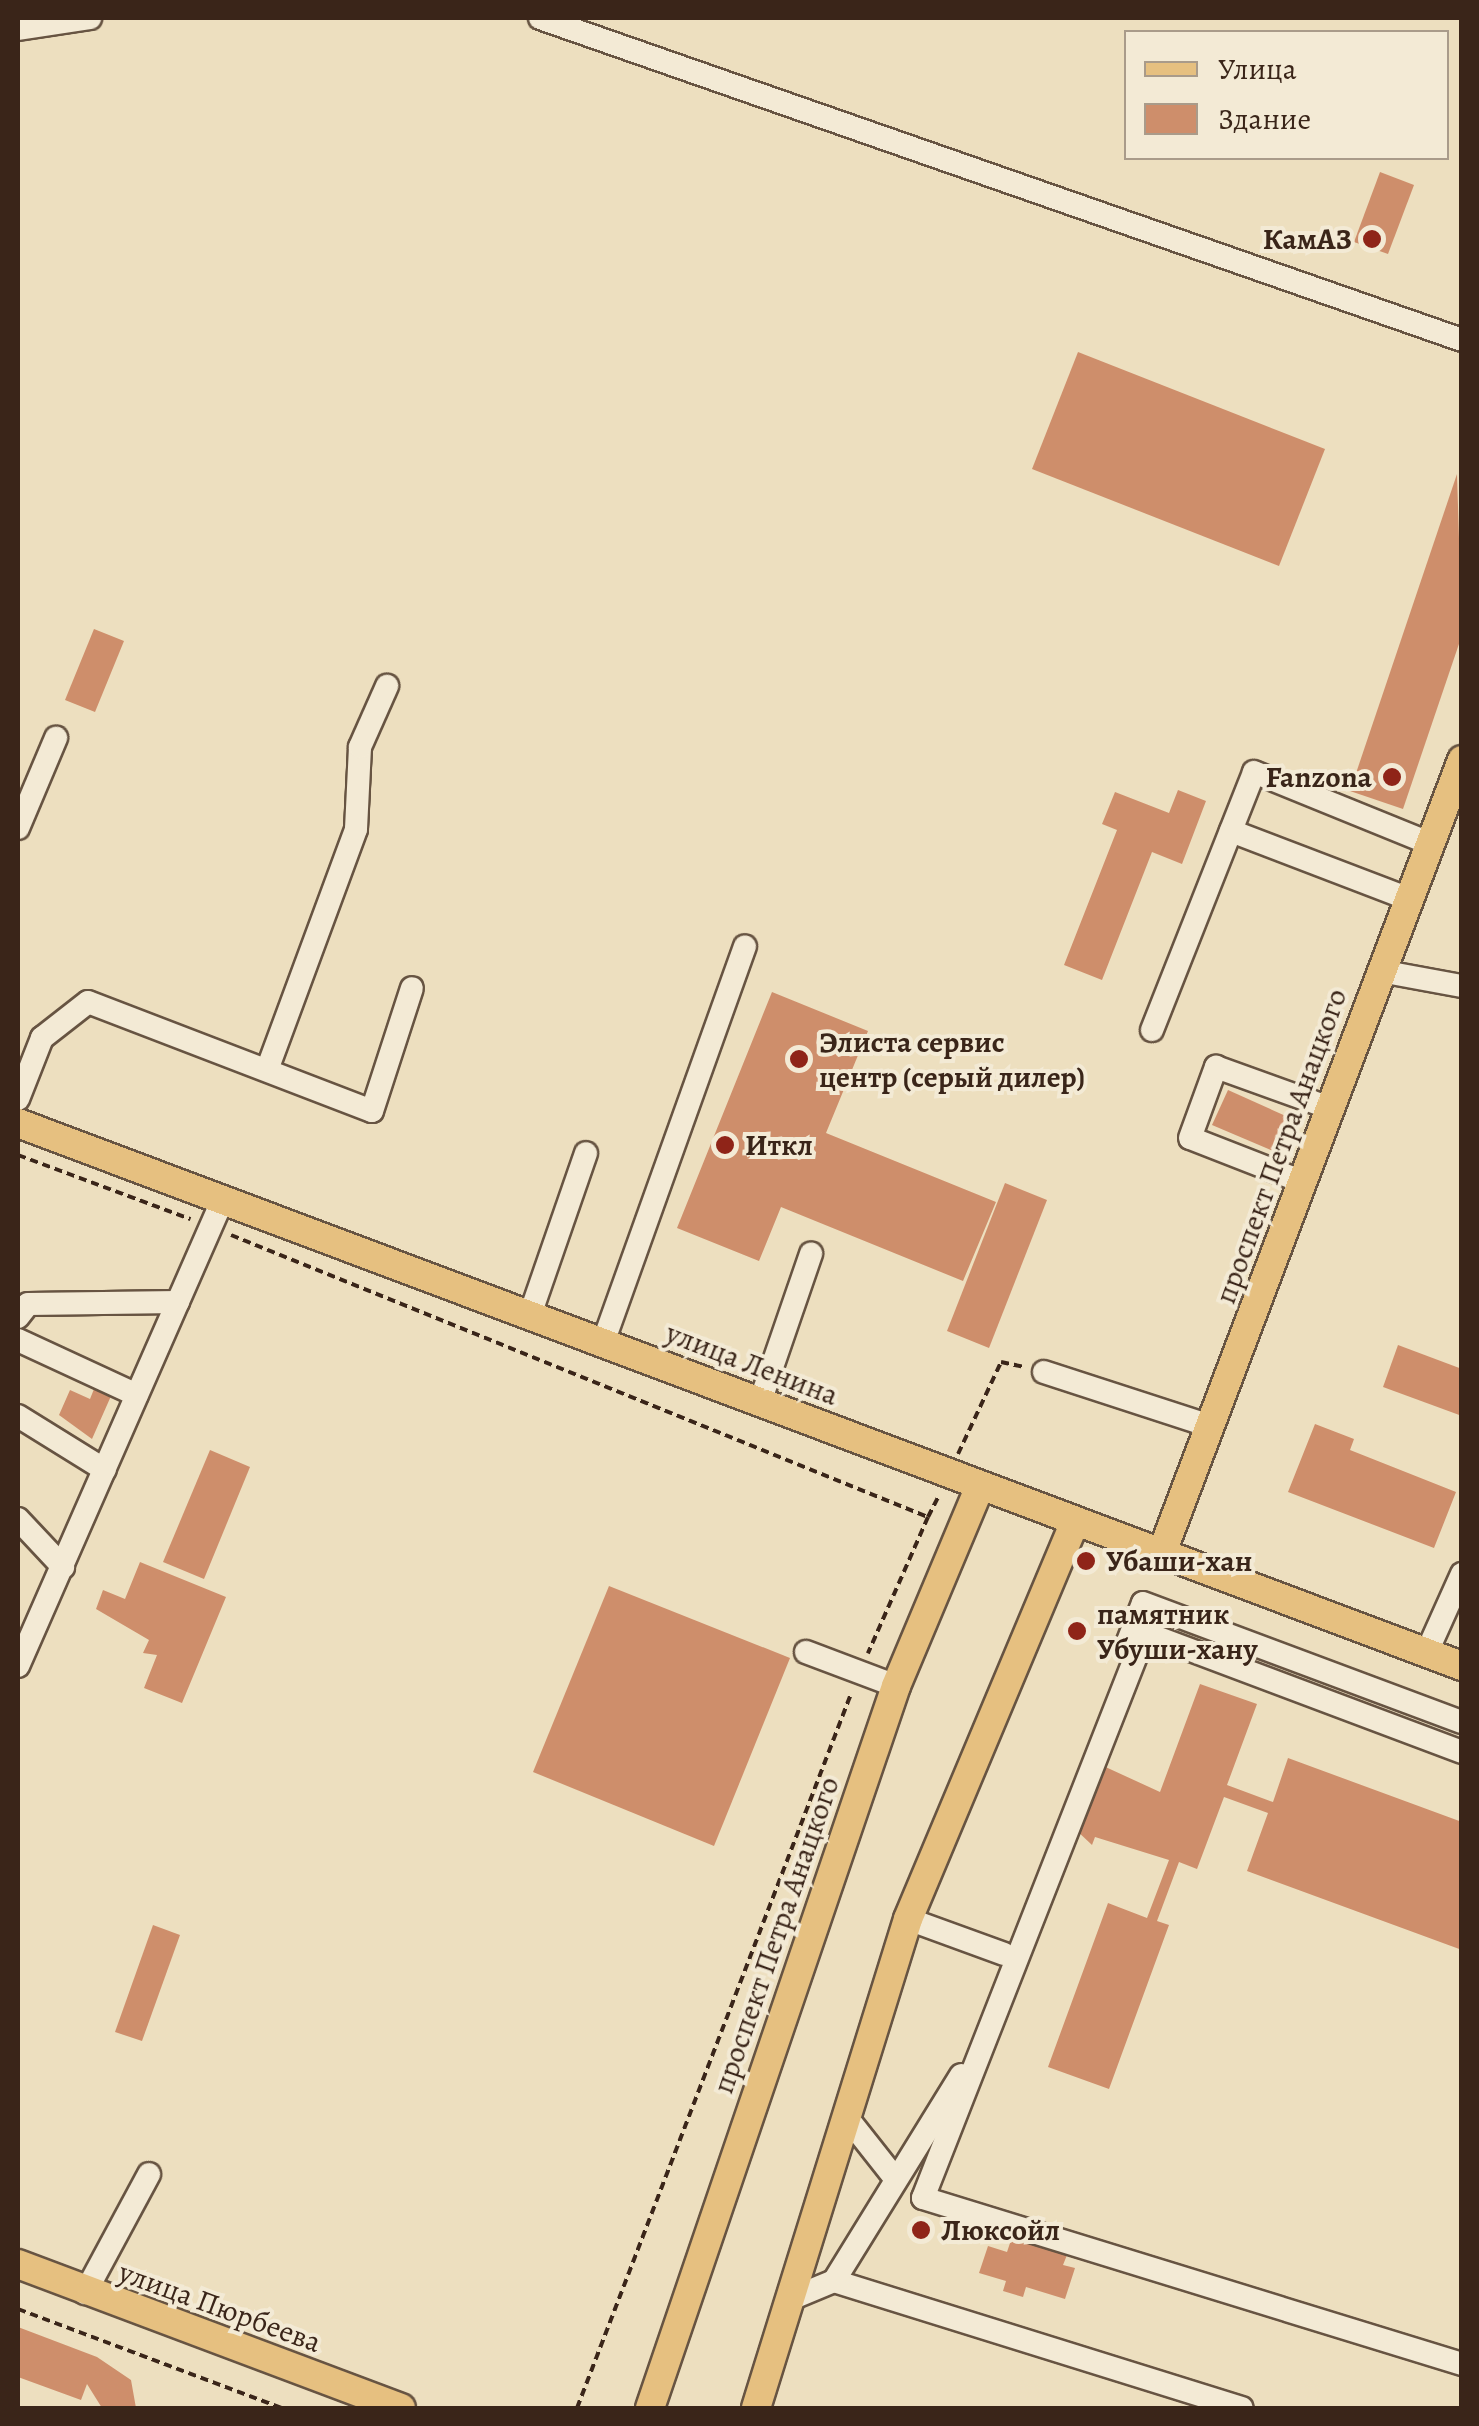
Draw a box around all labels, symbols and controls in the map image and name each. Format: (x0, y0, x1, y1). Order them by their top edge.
legend (1124, 30, 1449, 160)
text: Улица (1218, 49, 1297, 89)
text: Здание (1218, 99, 1311, 139)
place label: КамАЗ (1263, 221, 1352, 257)
marker: КамАЗ (1361, 228, 1383, 250)
place label: Fanzona (1265, 759, 1372, 795)
marker: Fanzona (1381, 766, 1403, 788)
street label: проспект Петра Анацкого (1207, 984, 1355, 1308)
place label: Элиста сервис центр (серый дилер) (819, 1024, 1085, 1094)
marker: Элиста сервис центр (серый дилер) (788, 1048, 810, 1070)
place label: Иткл (745, 1127, 813, 1163)
marker: Иткл (714, 1134, 736, 1156)
street label: улица Ленина (661, 1315, 843, 1413)
place label: Убаши-хан (1106, 1543, 1252, 1579)
marker: Убаши-хан (1075, 1550, 1097, 1572)
place label: памятник Убуши-хану (1097, 1596, 1258, 1666)
marker: памятник Убуши-хану (1066, 1620, 1088, 1642)
street label: проспект Петра Анацкого (705, 1772, 847, 2098)
place label: Люксойл (941, 2212, 1060, 2248)
marker: Люксойл (910, 2219, 932, 2241)
street label: улица Пюрбеева (114, 2254, 326, 2360)

